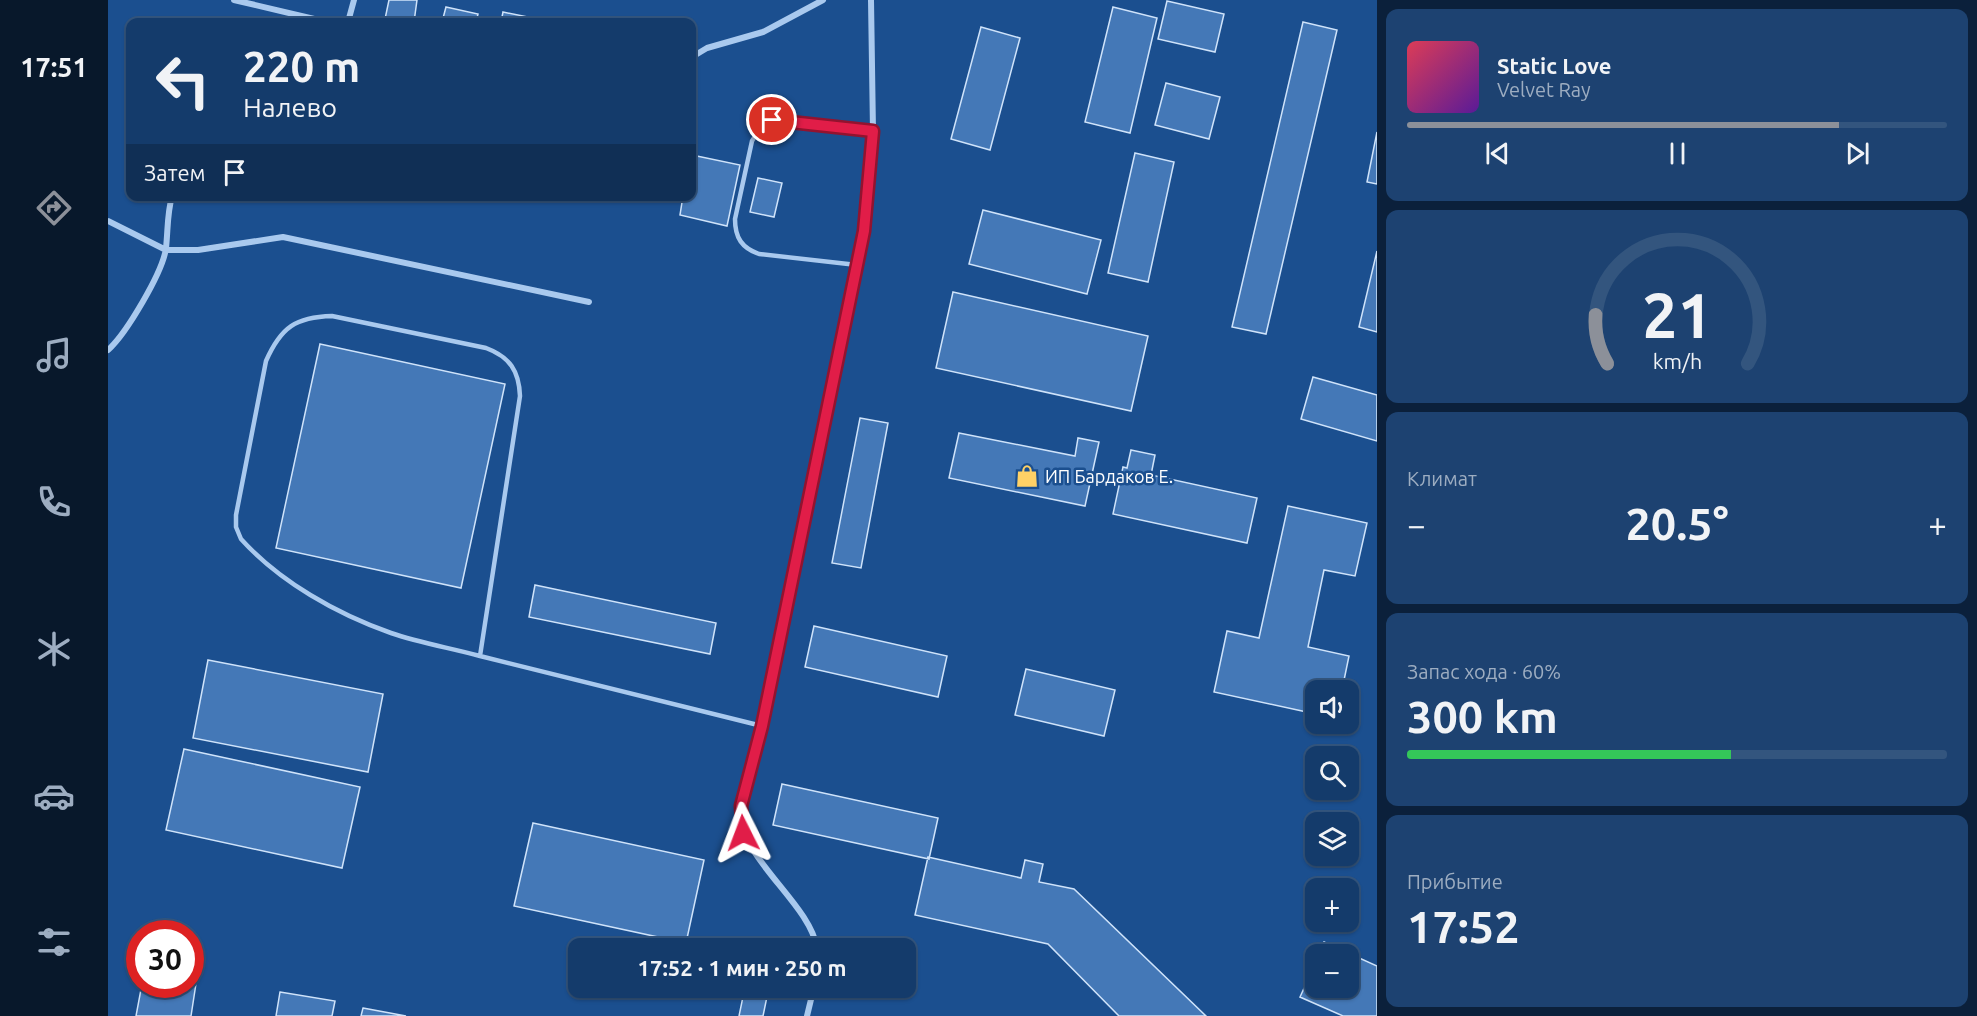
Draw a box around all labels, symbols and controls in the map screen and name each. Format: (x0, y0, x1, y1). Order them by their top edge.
icon: left (144, 42, 222, 120)
text: 220 m (243, 43, 360, 90)
text: 17:51 (20, 52, 88, 82)
text: Static Love (1497, 53, 1612, 78)
text: Velvet Ray (1497, 78, 1591, 101)
text: Налево (243, 92, 337, 122)
pin (746, 94, 797, 145)
icon: arrive (755, 103, 788, 136)
icon: previous (1481, 137, 1514, 170)
icon: pause (1661, 137, 1694, 170)
icon: next (1841, 137, 1874, 170)
icon: arrive (218, 156, 251, 189)
text: Затем (144, 160, 206, 185)
icon: directions (33, 187, 75, 229)
text: 21 (1642, 280, 1712, 350)
icon: music (33, 334, 75, 376)
text: km/h (1652, 349, 1702, 373)
shop icon: ИП Бардаков Е. (1014, 463, 1040, 489)
place label: ИП Бардаков Е. (1045, 466, 1173, 486)
text: Климат (1407, 467, 1477, 490)
icon: phone (33, 481, 75, 523)
text: 20.5° (1625, 498, 1729, 549)
text: − (1407, 506, 1426, 543)
text: + (1928, 506, 1947, 543)
icon: climate (33, 628, 75, 670)
text: Запас хода · 60% (1407, 660, 1561, 683)
map controls (1305, 680, 1359, 998)
button: sound (1305, 680, 1359, 734)
text: 300 km (1407, 691, 1558, 742)
button: search (1305, 746, 1359, 800)
icon: car (33, 775, 75, 817)
position arrow (711, 801, 775, 865)
button: layers (1305, 812, 1359, 866)
text: Прибытие (1407, 870, 1503, 893)
button: + (1305, 878, 1359, 932)
text: 17:52 (1407, 901, 1520, 952)
speed limit sign: 30 (126, 920, 204, 998)
icon: filters (33, 921, 75, 963)
button: − (1305, 944, 1359, 998)
text: 17:52 · 1 мин · 250 m (638, 955, 846, 980)

